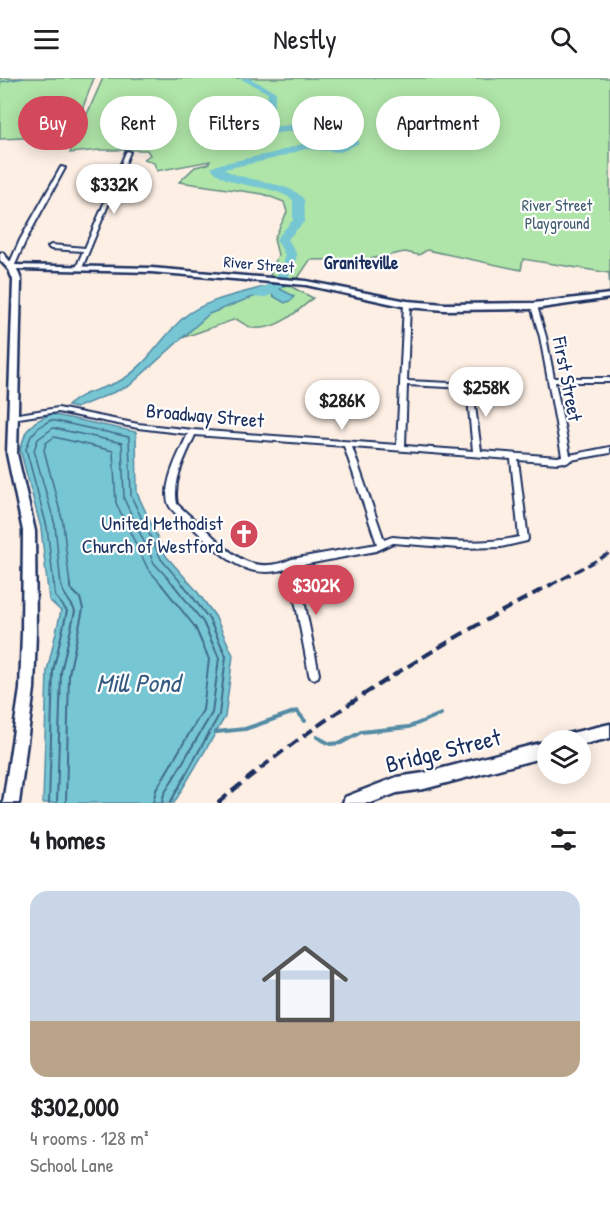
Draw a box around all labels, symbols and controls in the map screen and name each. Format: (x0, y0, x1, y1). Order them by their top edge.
text: Nestly (273, 21, 337, 57)
icon: menu (30, 23, 63, 56)
icon: search (547, 23, 580, 56)
chip: Buy (18, 96, 88, 150)
chip: Rent (100, 96, 177, 150)
chip: Filters (189, 96, 280, 150)
chip: New (292, 96, 364, 150)
chip: Apartment (376, 96, 500, 150)
pin: $332K (72, 164, 156, 215)
text: $332K (90, 170, 138, 197)
park label: River Street Playground (522, 194, 593, 234)
street label: River Street (223, 250, 296, 278)
district label: Graniteville (324, 250, 399, 275)
street label: First Street (546, 334, 590, 425)
pin: $258K (444, 367, 528, 418)
text: $258K (462, 373, 510, 400)
pin: $286K (300, 380, 384, 431)
text: $286K (319, 386, 365, 413)
street label: Broadway Street (145, 396, 266, 434)
place label: United Methodist Church of Westford (82, 509, 224, 559)
church icon: United Methodist Church of Westford (228, 518, 260, 550)
pin: $302K (274, 565, 358, 616)
text: $302K (292, 571, 340, 598)
water label: Mill Pond (96, 665, 184, 700)
street label: Bridge Street (382, 720, 505, 780)
map controls (537, 730, 591, 784)
button: layers (537, 730, 591, 784)
text: 4 homes (30, 822, 105, 857)
icon: filters (547, 823, 580, 856)
icon: home (251, 930, 359, 1038)
text: $302,000 (30, 1089, 119, 1124)
text: 4 rooms · 128 m² (30, 1124, 149, 1151)
text: School Lane (30, 1151, 114, 1178)

